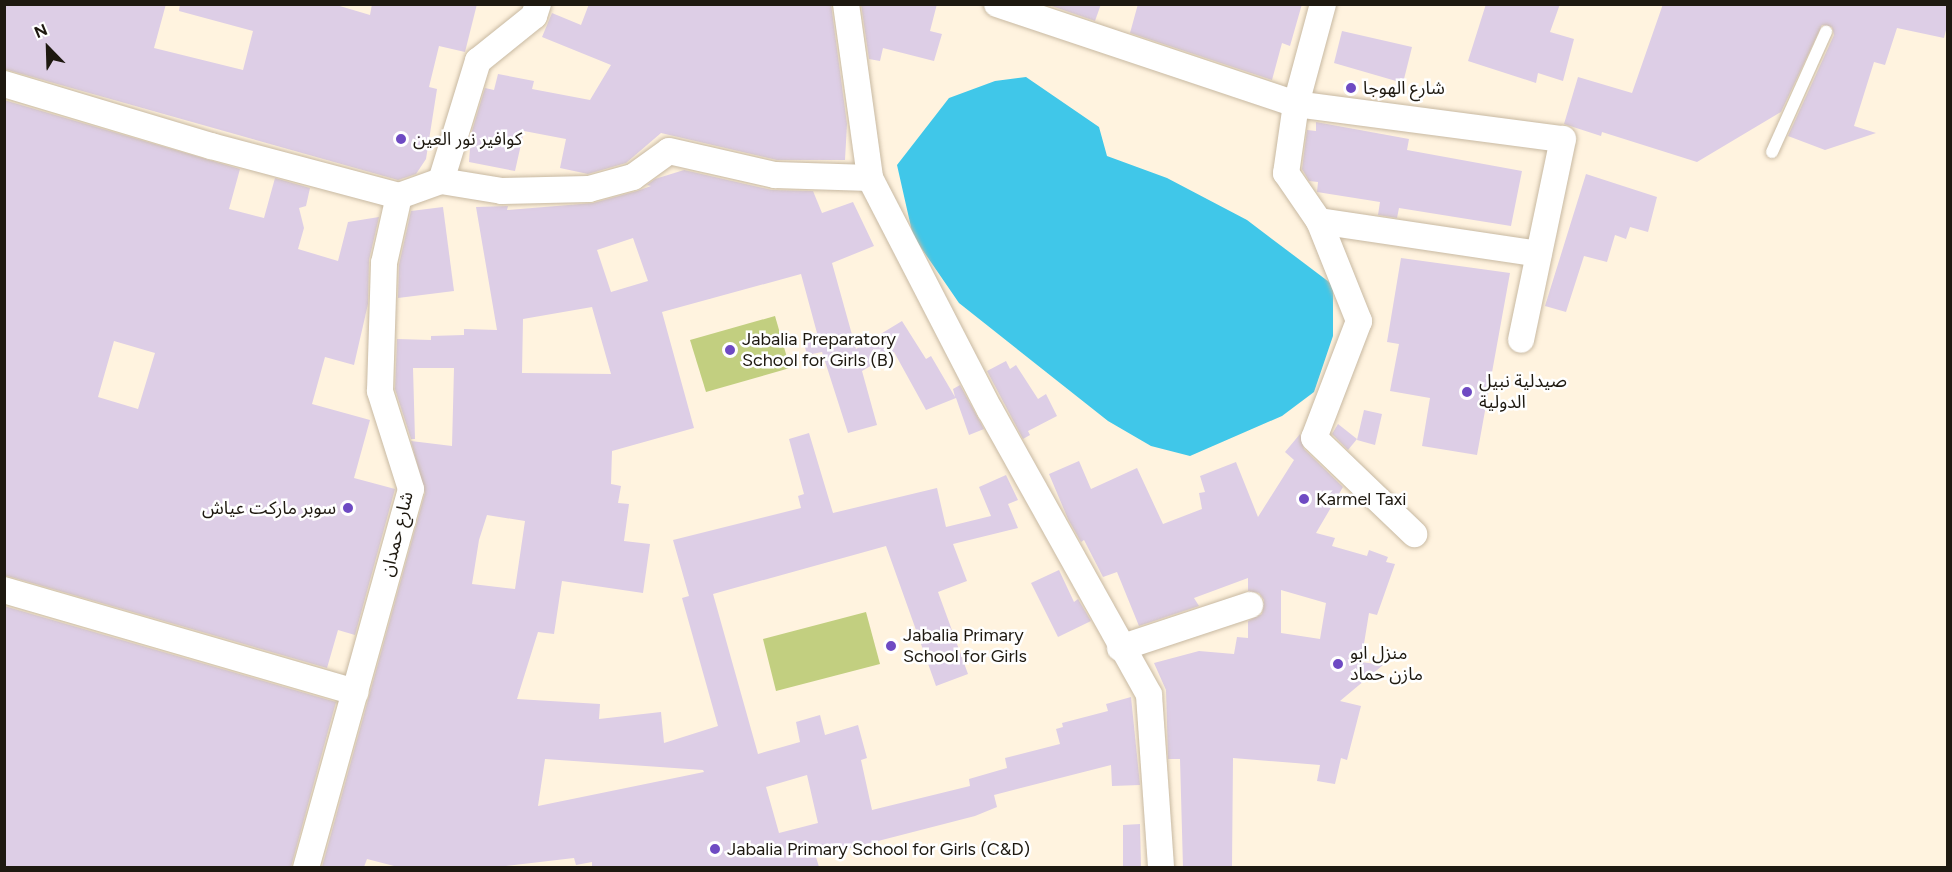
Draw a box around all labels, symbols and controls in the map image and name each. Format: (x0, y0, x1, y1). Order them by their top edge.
north arrow (18, 18, 78, 78)
text: N (31, 20, 50, 42)
place label: شارع الهوجا (1363, 77, 1445, 99)
marker: شارع الهوجا (1344, 81, 1358, 95)
place label: كوافير نور العين (413, 128, 522, 150)
marker: كوافير نور العين (394, 132, 408, 146)
place label: Jabalia Preparatory School for Girls (B) (742, 329, 896, 372)
marker: Jabalia Preparatory School for Girls (B) (723, 343, 737, 357)
place label: صيدلية نبيل الدولية (1479, 371, 1567, 413)
marker: صيدلية نبيل الدولية (1460, 385, 1474, 399)
place label: Karmel Taxi (1316, 488, 1406, 510)
street label: شارع حمدان (376, 489, 418, 579)
marker: Karmel Taxi (1297, 492, 1311, 506)
place label: سوبر ماركت عياش (202, 497, 336, 519)
marker: سوبر ماركت عياش (341, 501, 355, 515)
place label: Jabalia Primary School for Girls (903, 625, 1027, 668)
marker: Jabalia Primary School for Girls (884, 639, 898, 653)
place label: منزل ابو مازن حماد (1350, 643, 1423, 686)
marker: منزل ابو مازن حماد (1331, 657, 1345, 671)
place label: Jabalia Primary School for Girls (C&D) (727, 838, 1030, 860)
marker: Jabalia Primary School for Girls (C&D) (708, 842, 722, 856)

